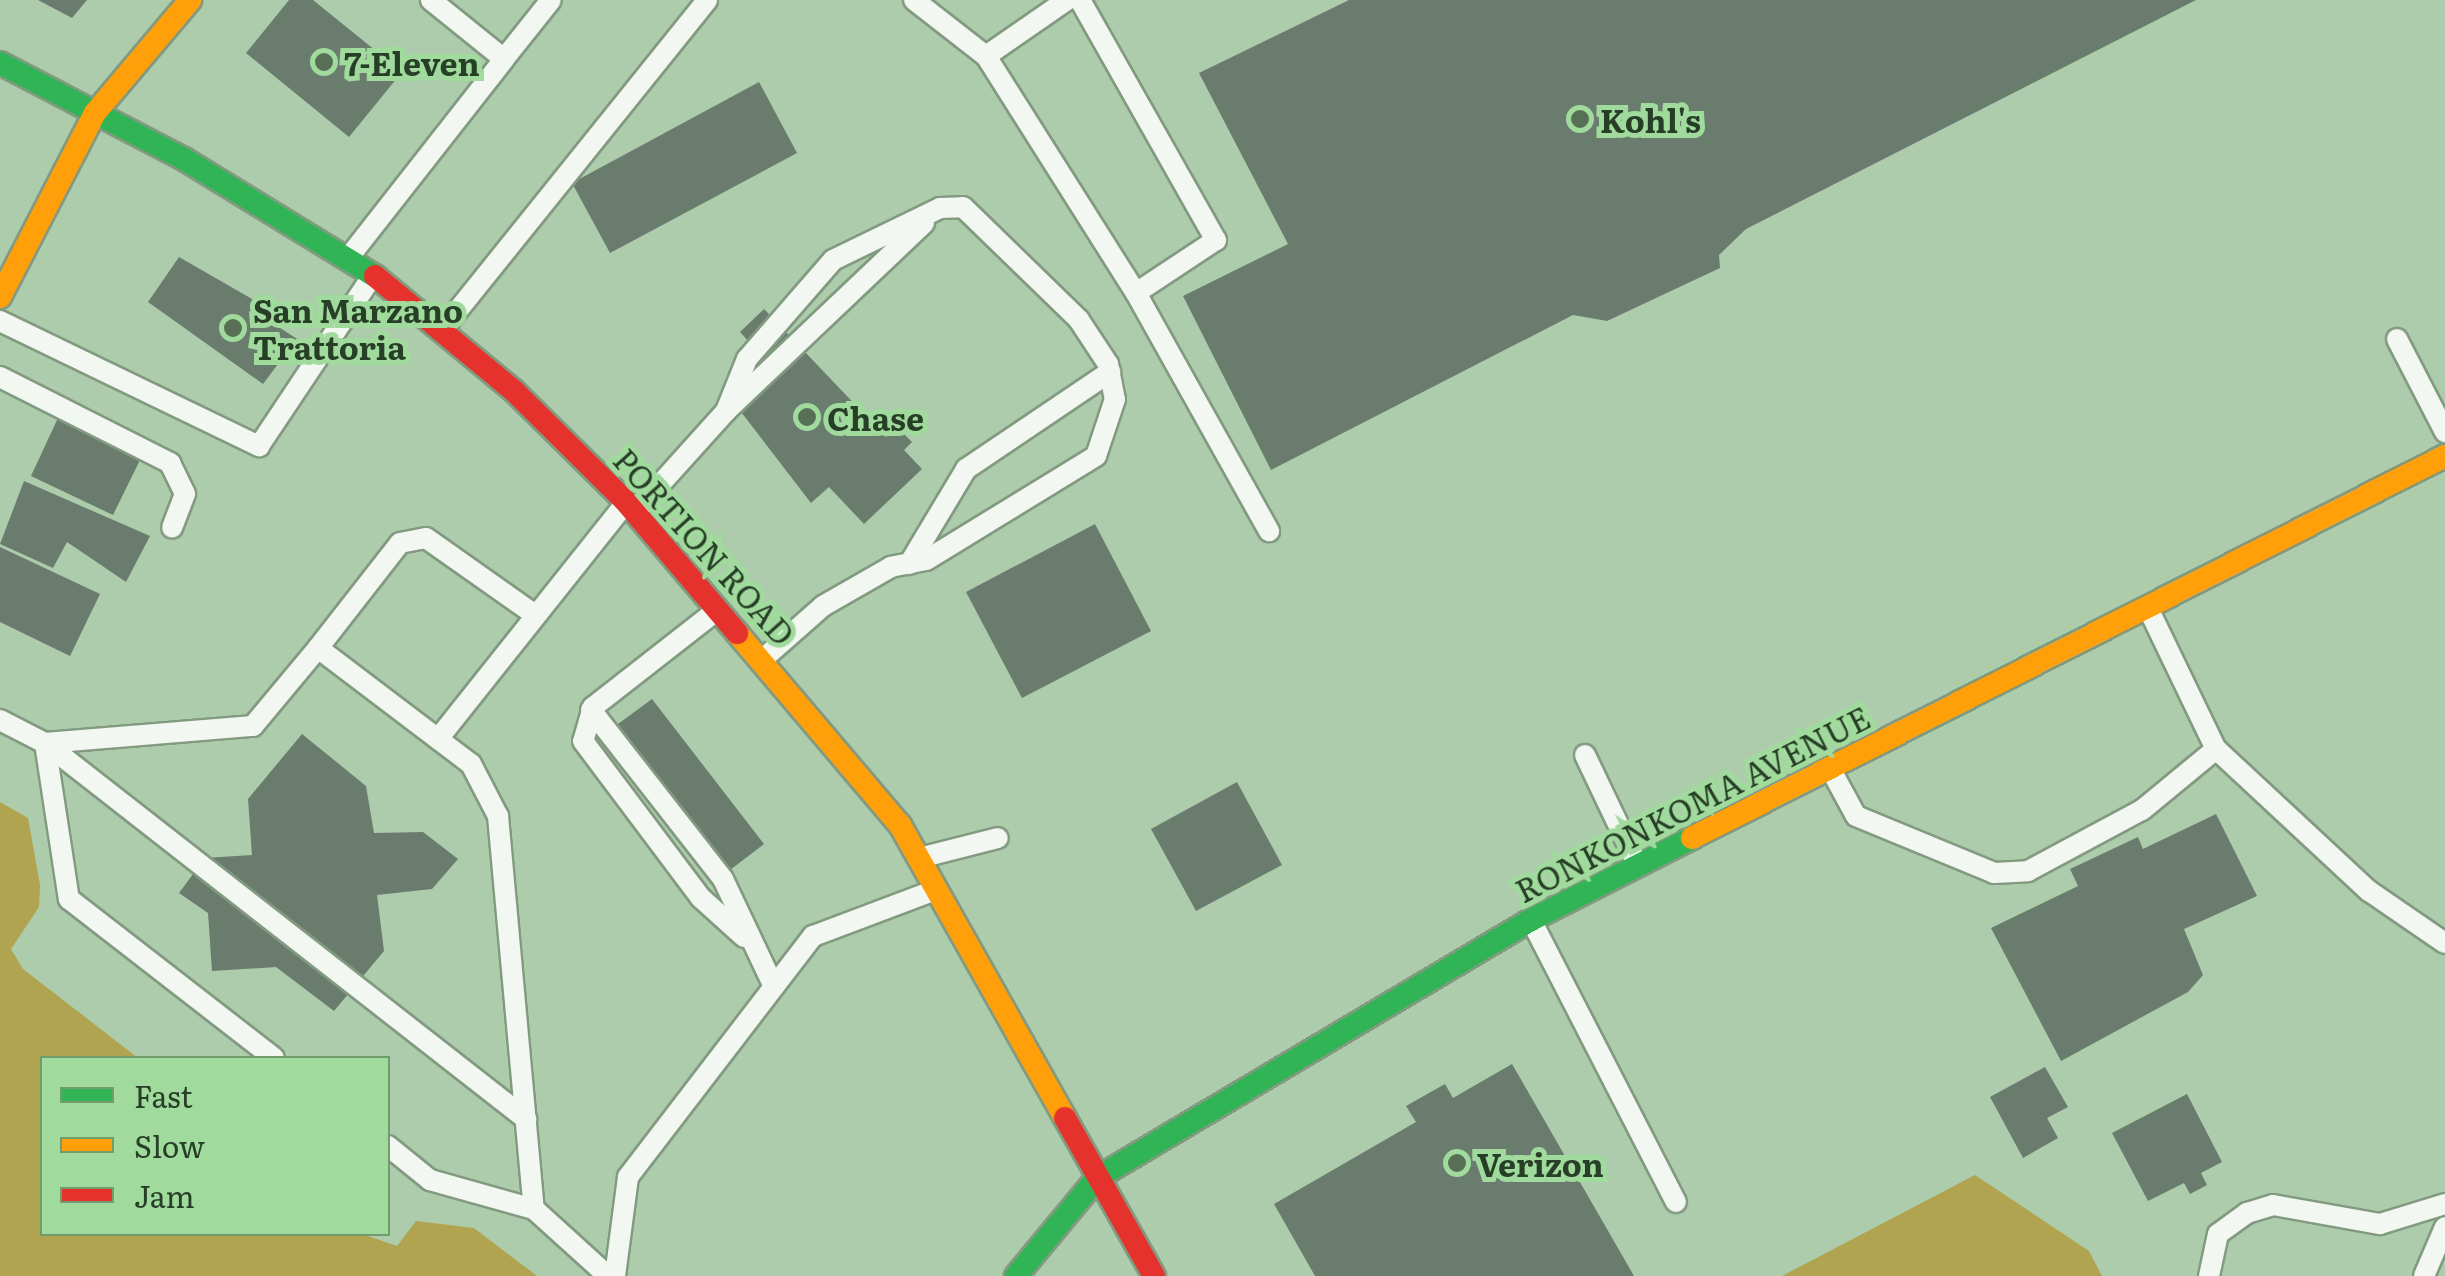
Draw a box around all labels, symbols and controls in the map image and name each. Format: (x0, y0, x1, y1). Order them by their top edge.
place label: 7-Eleven (344, 43, 480, 81)
marker: 7-Eleven (313, 51, 335, 73)
place label: Kohl's (1600, 100, 1701, 138)
marker: Kohl's (1569, 108, 1591, 130)
place label: San Marzano Trattoria (253, 291, 463, 366)
marker: San Marzano Trattoria (222, 317, 244, 339)
place label: Chase (827, 398, 924, 436)
marker: Chase (796, 406, 818, 428)
street label: PORTION ROAD (607, 440, 803, 652)
street label: RONKONKOMA AVENUE (1508, 697, 1876, 909)
legend (40, 1056, 390, 1236)
text: Fast (134, 1073, 193, 1117)
text: Slow (134, 1123, 205, 1167)
place label: Verizon (1477, 1144, 1604, 1182)
marker: Verizon (1446, 1152, 1468, 1174)
text: Jam (134, 1173, 194, 1217)

